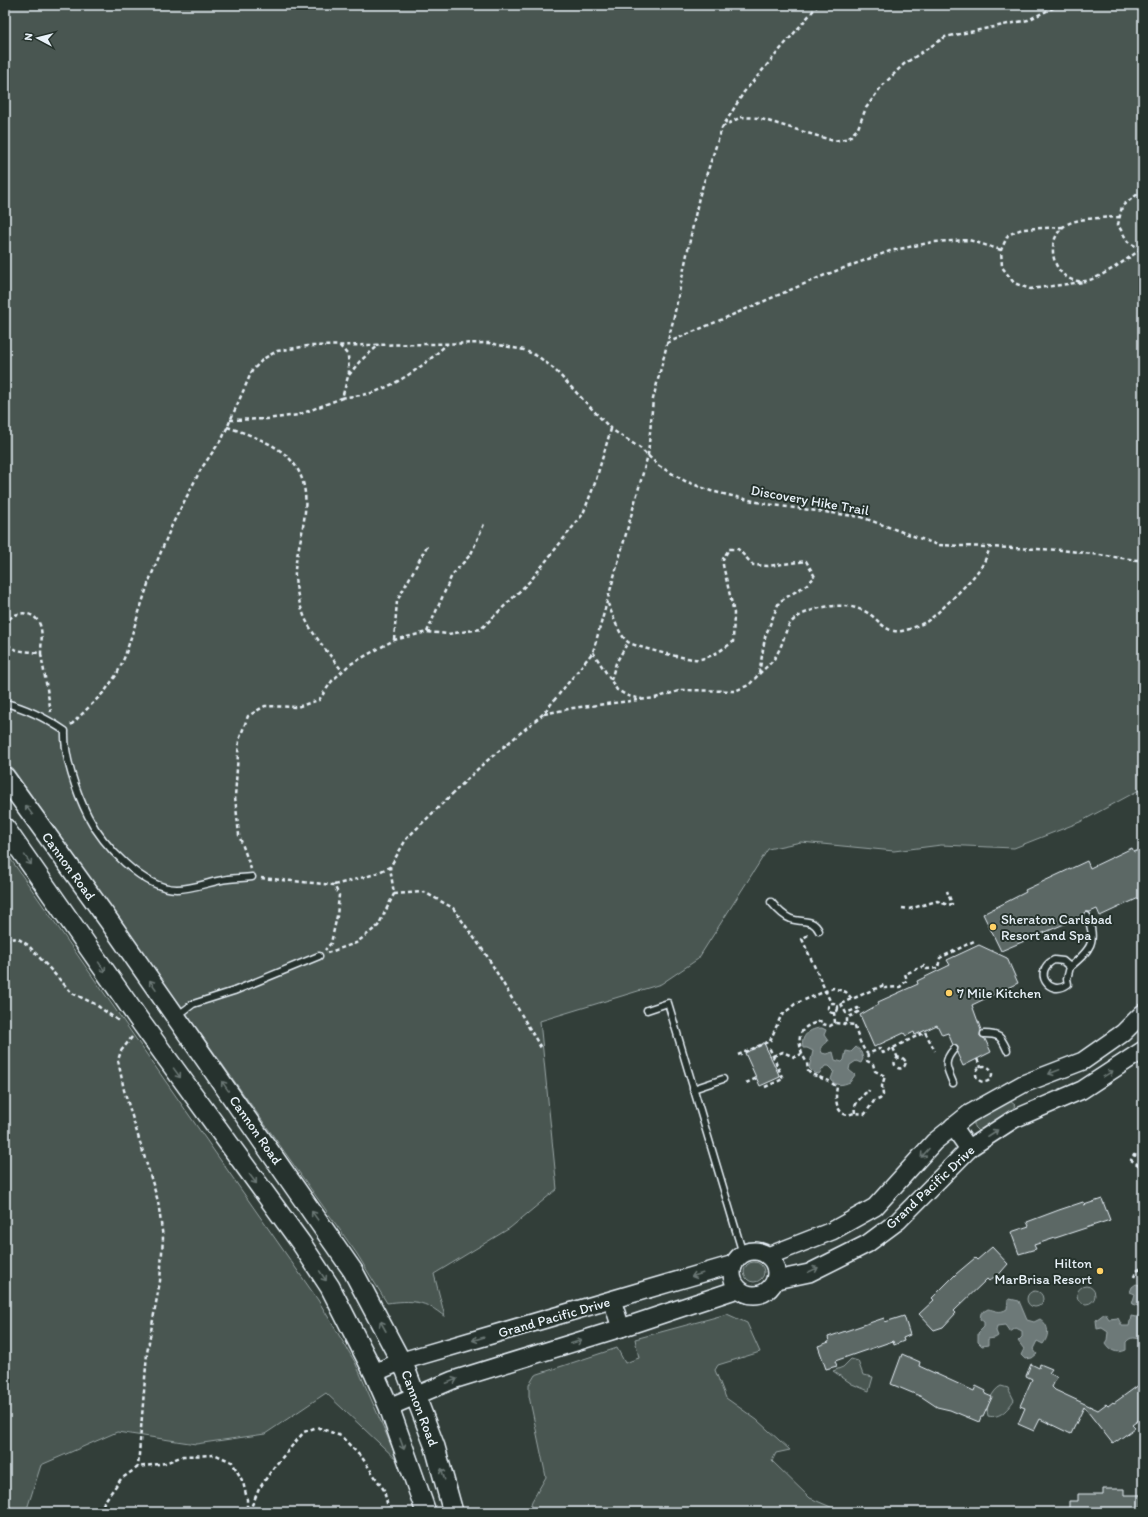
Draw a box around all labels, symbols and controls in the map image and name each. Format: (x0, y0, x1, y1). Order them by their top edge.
north arrow (18, 18, 58, 58)
text: N (22, 32, 35, 41)
street label: Discovery Hike Trail (750, 482, 870, 519)
one-way arrow (25, 805, 33, 816)
street label: Cannon Road (38, 829, 99, 904)
one-way arrow (24, 855, 32, 866)
place label: Sheraton Carlsbad Resort and Spa (1001, 911, 1113, 944)
marker: Sheraton Carlsbad Resort and Spa (988, 922, 998, 932)
one-way arrow (98, 961, 106, 972)
one-way arrow (149, 979, 157, 990)
place label: 7 Mile Kitchen (957, 985, 1042, 1002)
marker: 7 Mile Kitchen (944, 988, 954, 998)
one-way arrow (173, 1067, 181, 1078)
one-way arrow (1048, 1069, 1060, 1077)
one-way arrow (1102, 1069, 1114, 1077)
one-way arrow (221, 1081, 229, 1092)
street label: Cannon Road (226, 1092, 286, 1168)
one-way arrow (987, 1129, 998, 1137)
street label: Grand Pacific Drive (882, 1141, 979, 1233)
one-way arrow (920, 1148, 929, 1158)
one-way arrow (249, 1173, 257, 1184)
one-way arrow (311, 1211, 319, 1222)
place label: Hilton MarBrisa Resort (995, 1255, 1092, 1288)
one-way arrow (807, 1266, 819, 1273)
marker: Hilton MarBrisa Resort (1095, 1266, 1105, 1276)
one-way arrow (319, 1270, 327, 1281)
one-way arrow (690, 1272, 703, 1279)
street label: Grand Pacific Drive (496, 1293, 612, 1342)
one-way arrow (379, 1320, 386, 1332)
one-way arrow (472, 1336, 485, 1343)
one-way arrow (569, 1338, 582, 1345)
street label: Cannon Road (397, 1368, 442, 1449)
one-way arrow (446, 1376, 458, 1384)
one-way arrow (399, 1438, 407, 1450)
one-way arrow (439, 1468, 446, 1481)

